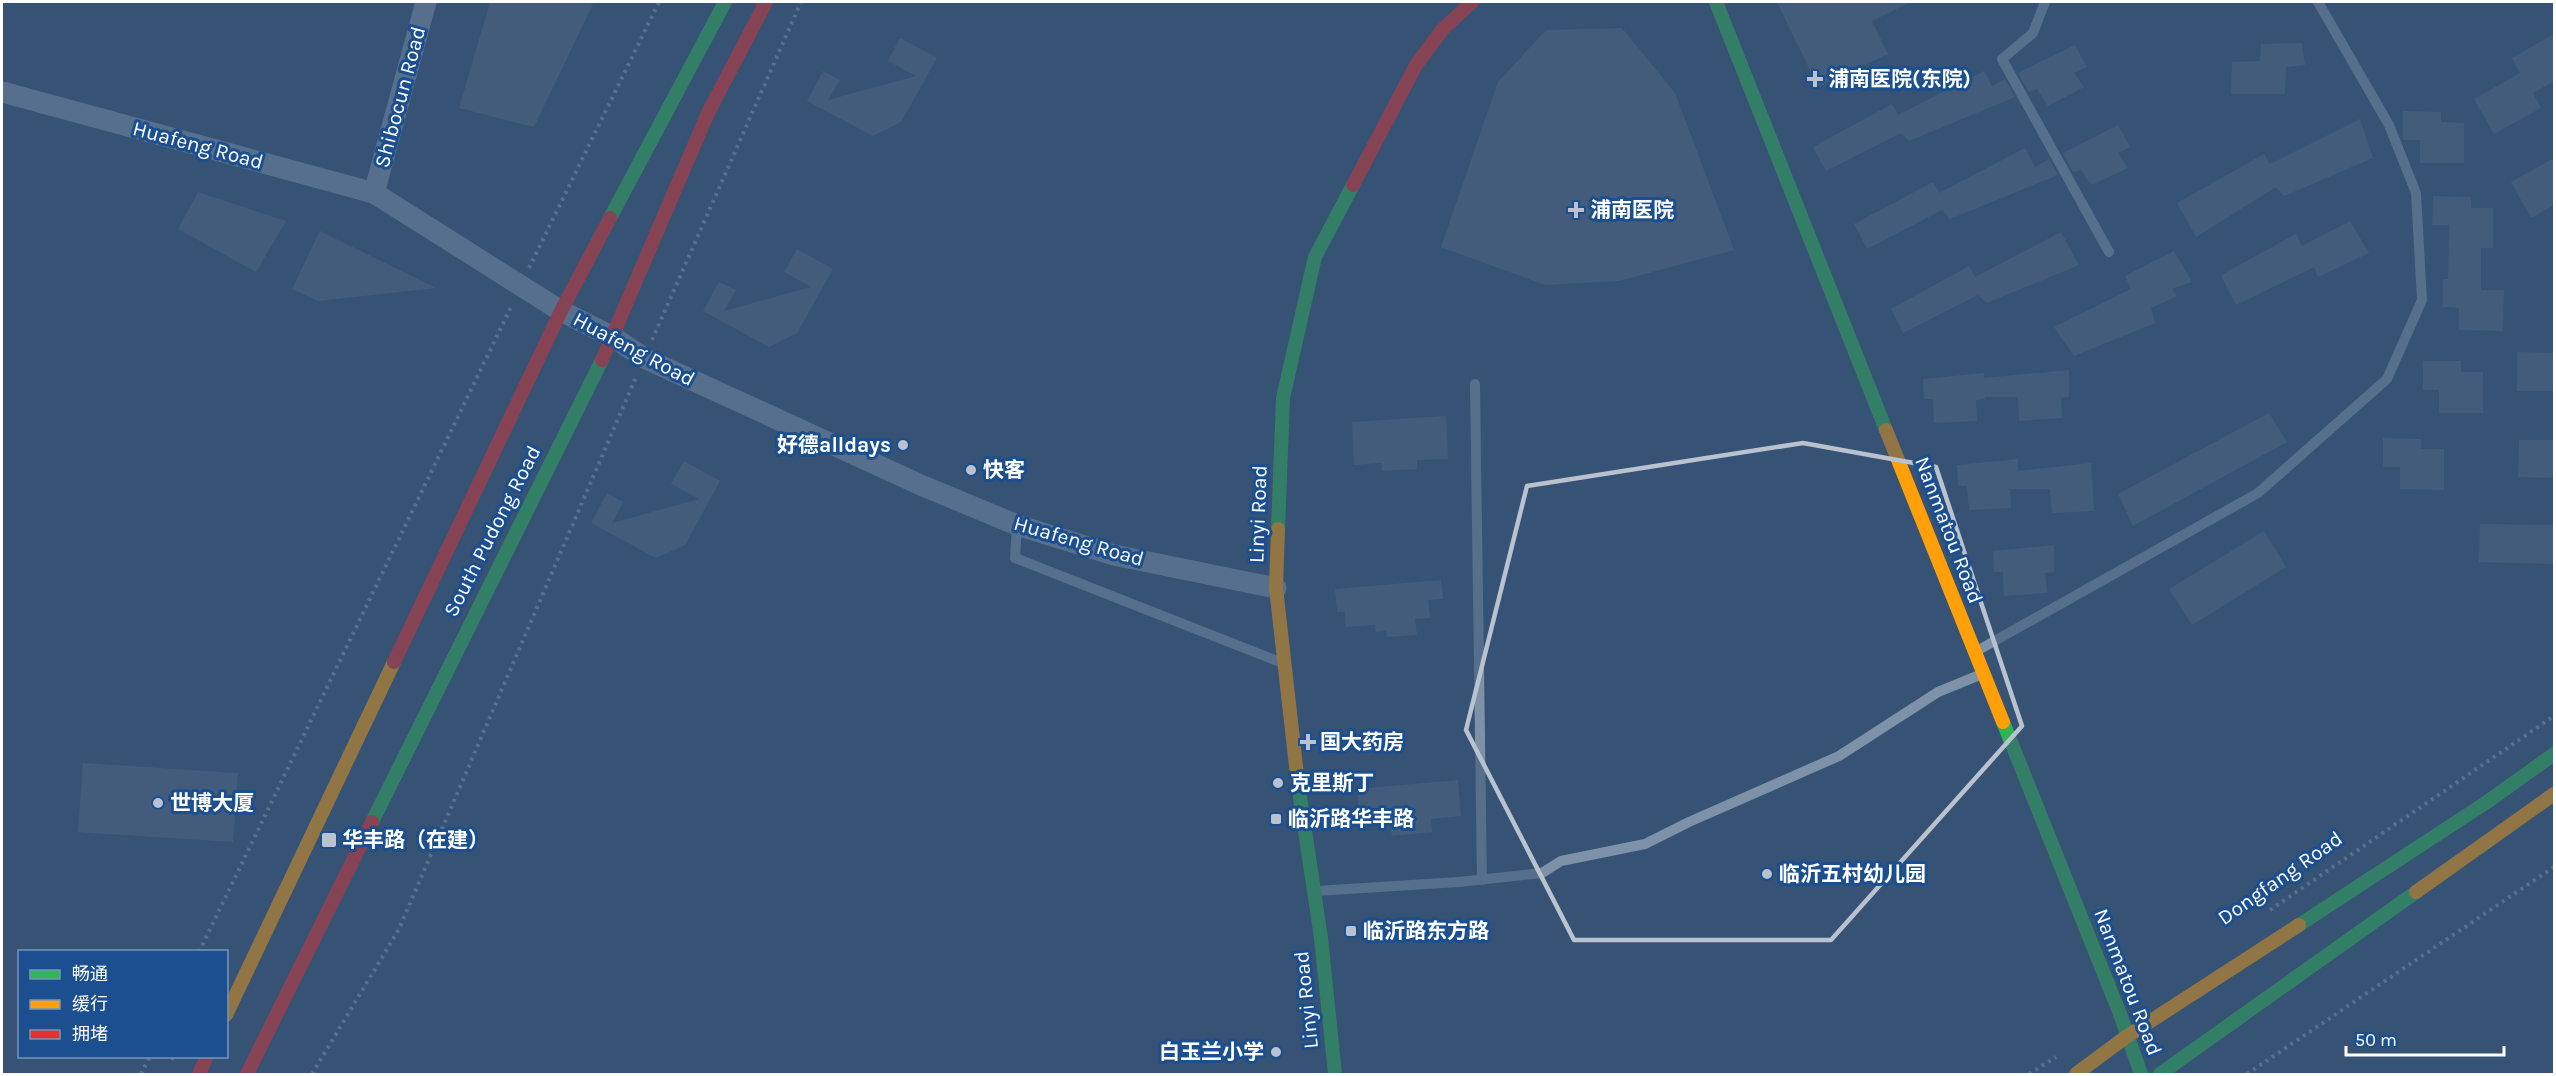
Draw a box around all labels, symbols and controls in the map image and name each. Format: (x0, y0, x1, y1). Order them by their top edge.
street label: Shibocun Road (370, 24, 430, 170)
place label: 浦南医院(东院) (1828, 67, 1971, 91)
marker: 浦南医院(东院) (1806, 70, 1824, 88)
street label: Huafeng Road (130, 116, 266, 174)
place label: 浦南医院 (1590, 198, 1674, 222)
marker: 浦南医院 (1567, 201, 1585, 219)
street label: Huafeng Road (569, 307, 699, 391)
place label: 好德alldays (777, 433, 891, 457)
marker: 好德alldays (896, 438, 910, 452)
street label: South Pudong Road (439, 442, 545, 620)
street label: Nanmatou Road (1910, 453, 1988, 607)
place label: 快客 (983, 458, 1025, 482)
marker: 快客 (964, 463, 978, 477)
street label: Linyi Road (1244, 465, 1272, 563)
street label: Huafeng Road (1011, 511, 1147, 571)
place label: 国大药房 (1320, 730, 1404, 754)
marker: 国大药房 (1301, 735, 1315, 749)
place label: 克里斯丁 (1290, 771, 1374, 795)
marker: 克里斯丁 (1271, 776, 1285, 790)
place label: 世博大厦 (170, 791, 254, 815)
marker: 世博大厦 (151, 796, 165, 810)
place label: 临沂路华丰路 (1288, 807, 1414, 831)
marker: 临沂路华丰路 (1269, 812, 1283, 826)
street label: Dongfang Road (2213, 826, 2347, 930)
place label: 华丰路（在建） (342, 828, 489, 852)
marker: 华丰路（在建） (320, 831, 338, 849)
place label: 临沂五村幼儿园 (1779, 862, 1926, 886)
marker: 临沂五村幼儿园 (1760, 867, 1774, 881)
street label: Nanmatou Road (2089, 905, 2167, 1059)
place label: 临沂路东方路 (1363, 919, 1489, 943)
marker: 临沂路东方路 (1344, 924, 1358, 938)
legend (18, 950, 228, 1058)
street label: Linyi Road (1289, 950, 1323, 1050)
text: 畅通 (72, 963, 108, 985)
text: 缓行 (72, 993, 108, 1015)
scale bar (2346, 1019, 2504, 1057)
text: 拥堵 (72, 1023, 108, 1045)
text: 50 m (2355, 1029, 2397, 1051)
place label: 白玉兰小学 (1159, 1040, 1264, 1064)
marker: 白玉兰小学 (1269, 1045, 1283, 1059)

